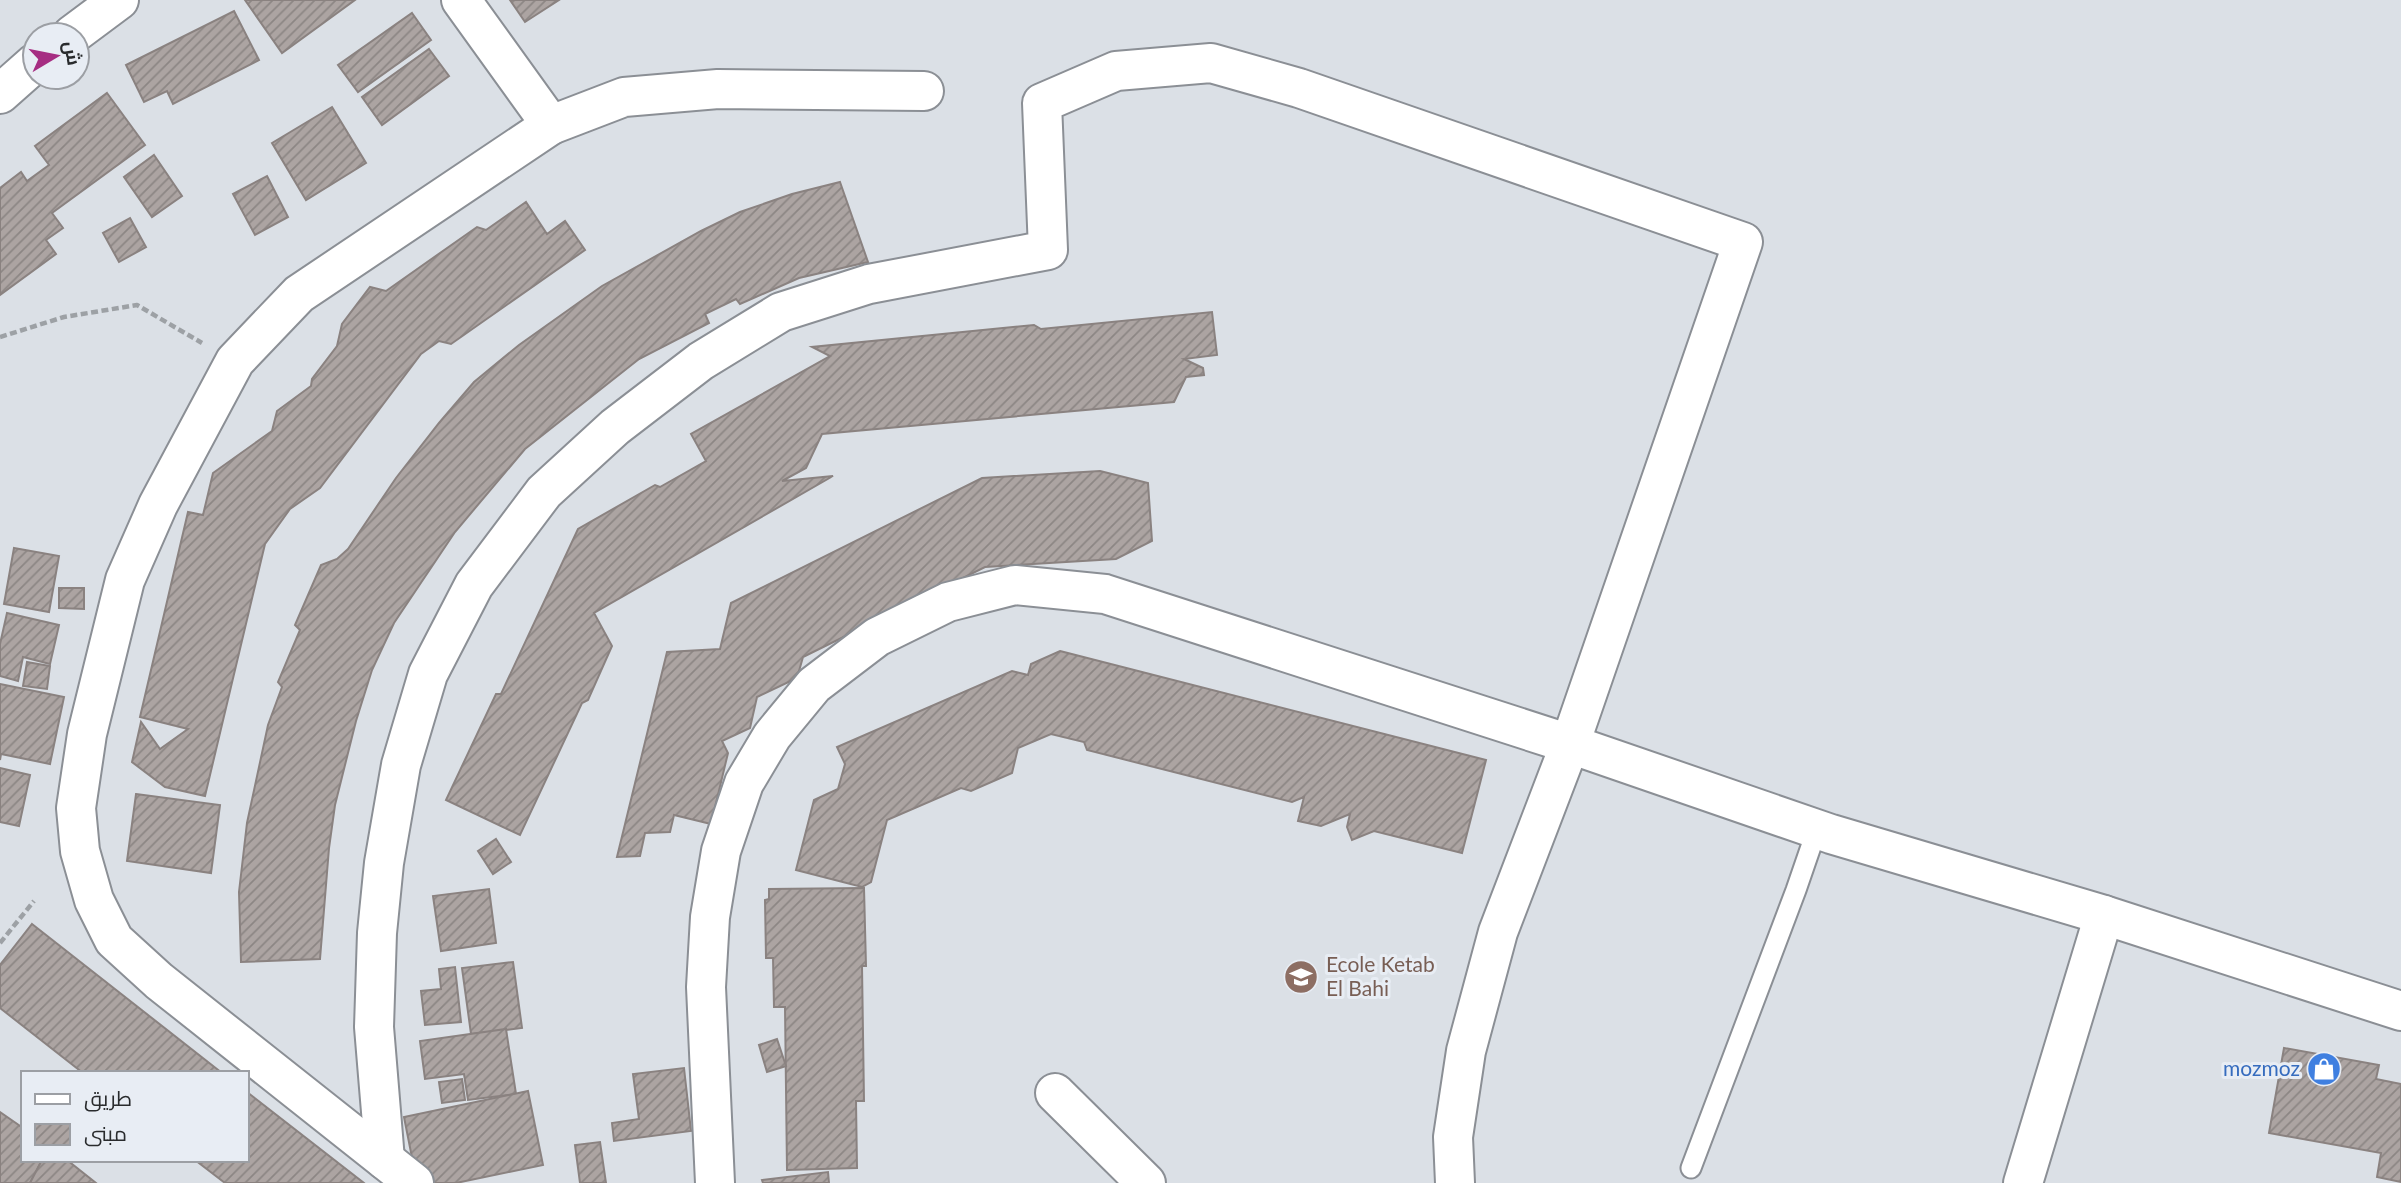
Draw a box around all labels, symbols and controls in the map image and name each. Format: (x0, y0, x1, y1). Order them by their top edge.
north arrow (21, 21, 91, 91)
text: ش (59, 39, 87, 67)
place label: Ecole Ketab El Bahi (1326, 951, 1435, 1000)
school or university icon: Ecole Ketab El Bahi (1282, 958, 1320, 996)
shop icon: mozmoz (2305, 1050, 2343, 1088)
place label: mozmoz (2223, 1055, 2300, 1080)
legend (21, 1071, 248, 1162)
text: طريق (84, 1085, 132, 1112)
text: مبنى (84, 1120, 127, 1147)

